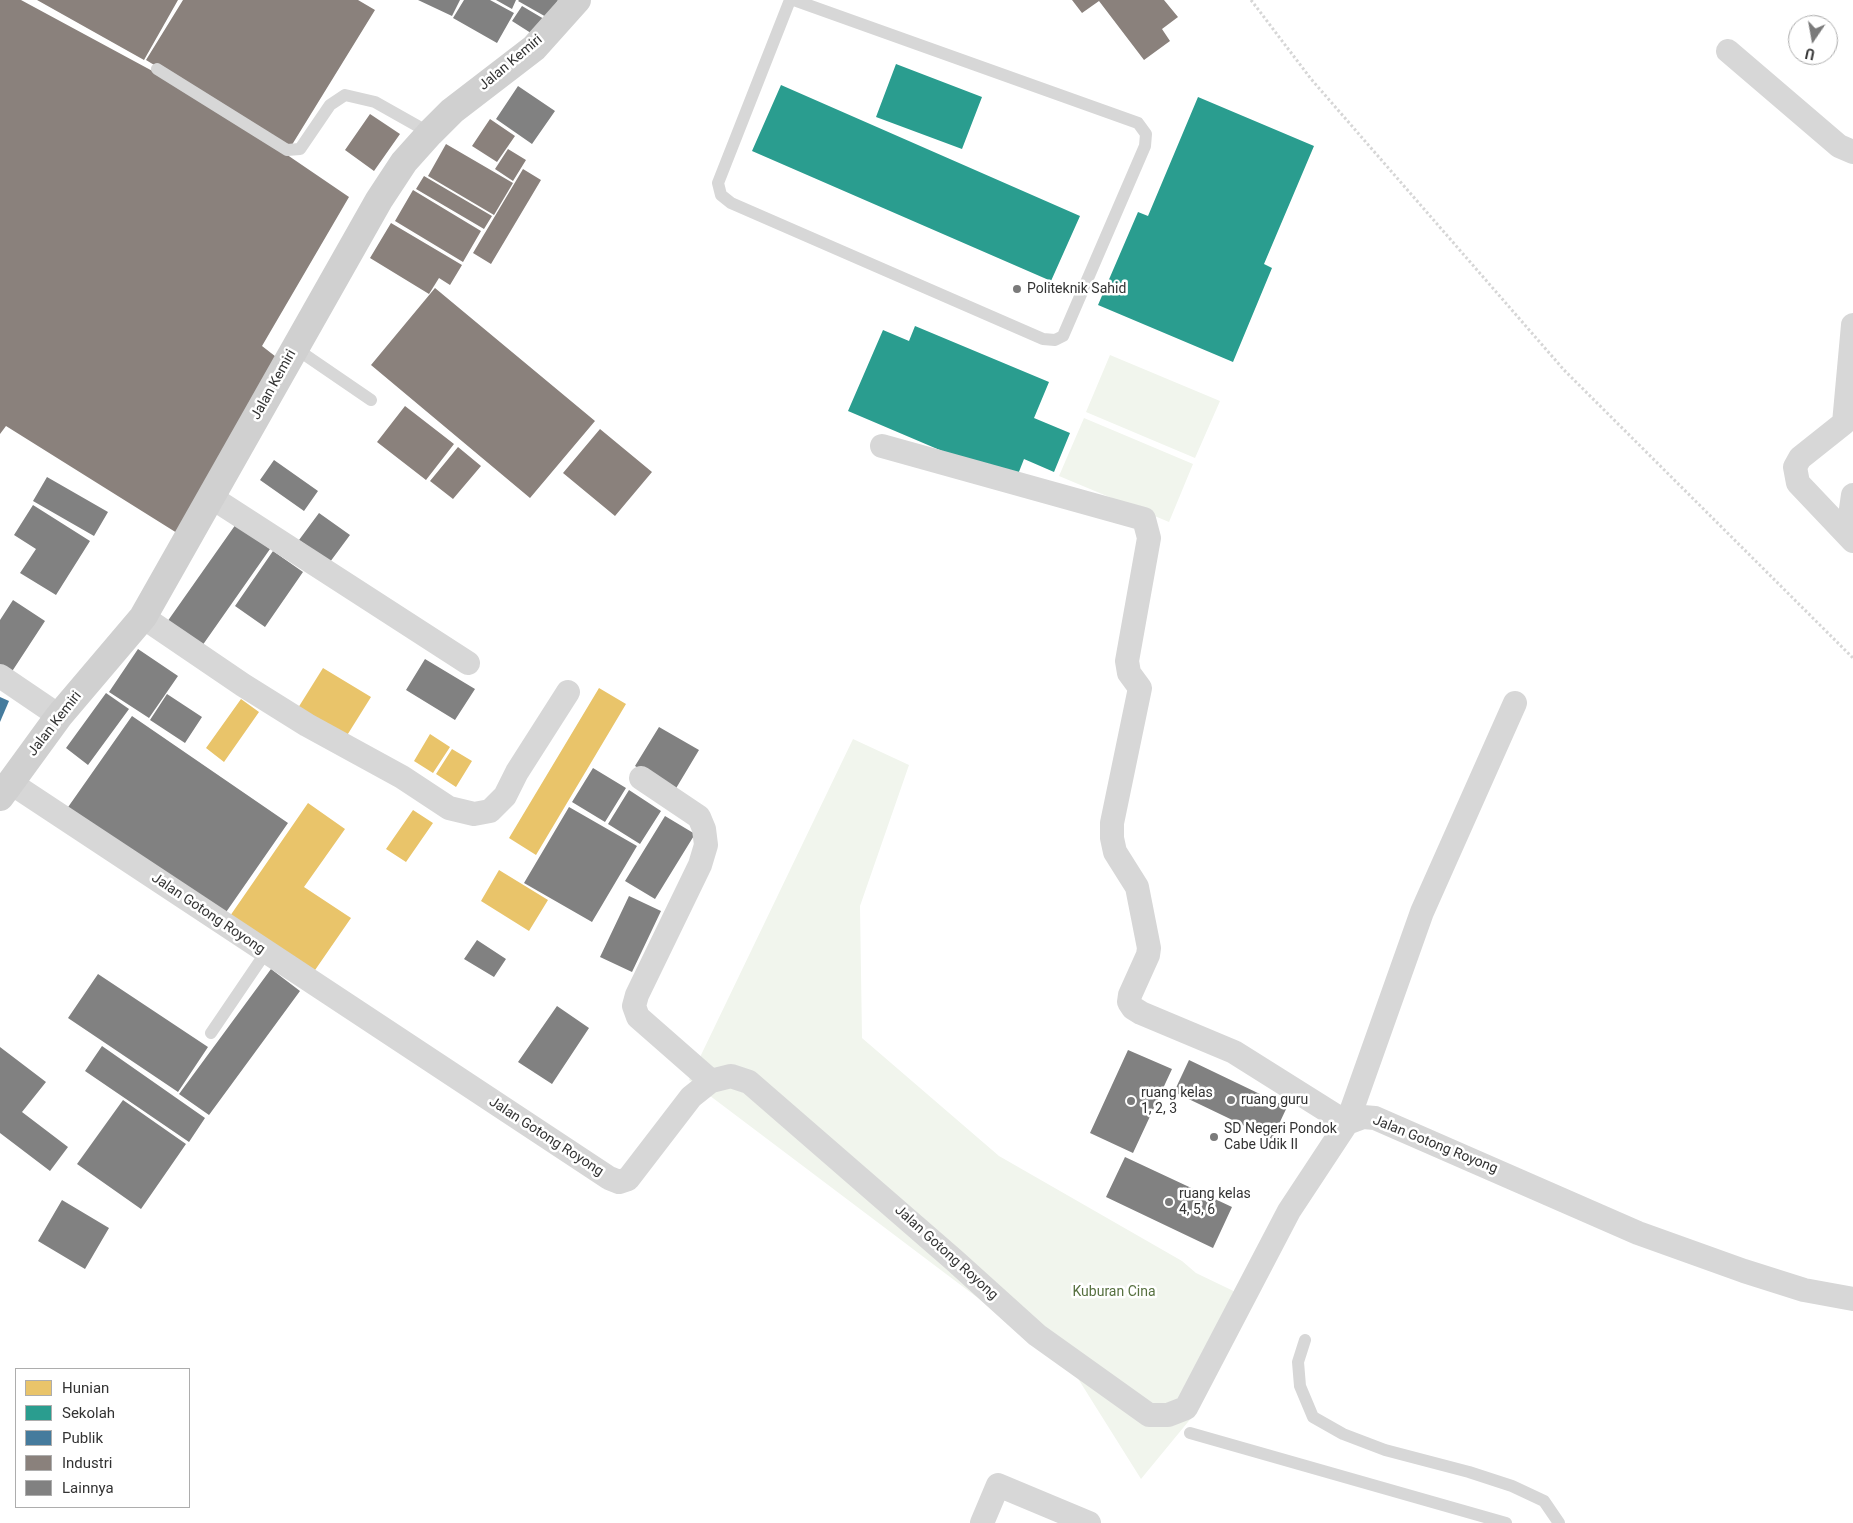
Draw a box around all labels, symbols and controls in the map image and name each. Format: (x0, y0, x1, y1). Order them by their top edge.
north arrow (1788, 15, 1838, 65)
street label: Jalan Kemiri (476, 32, 546, 94)
text: U (1804, 45, 1816, 62)
place label: Politeknik Sahid (1027, 281, 1126, 297)
marker: Politeknik Sahid (1011, 283, 1023, 295)
street label: Jalan Kemiri (248, 347, 300, 423)
street label: Jalan Kemiri (25, 688, 85, 760)
street label: Jalan Gotong Royong (148, 870, 268, 958)
place label: ruang kelas 1, 2, 3 (1141, 1085, 1213, 1118)
place label: ruang guru (1241, 1092, 1308, 1108)
street label: Jalan Gotong Royong (486, 1094, 606, 1180)
marker: ruang guru (1225, 1094, 1237, 1106)
marker: ruang kelas 1, 2, 3 (1125, 1095, 1137, 1107)
street label: Jalan Gotong Royong (1370, 1112, 1500, 1178)
place label: SD Negeri Pondok Cabe Udik II (1224, 1121, 1337, 1154)
marker: SD Negeri Pondok Cabe Udik II (1208, 1131, 1220, 1143)
place label: ruang kelas 4, 5, 6 (1179, 1186, 1251, 1218)
marker: ruang kelas 4, 5, 6 (1163, 1196, 1175, 1208)
street label: Jalan Gotong Royong (891, 1202, 1001, 1304)
park label: Kuburan Cina (1072, 1284, 1156, 1300)
legend (15, 1368, 190, 1508)
text: Hunian (62, 1379, 109, 1397)
text: Sekolah (62, 1404, 115, 1422)
text: Publik (62, 1429, 103, 1447)
text: Industri (62, 1454, 112, 1472)
text: Lainnya (62, 1479, 114, 1497)

